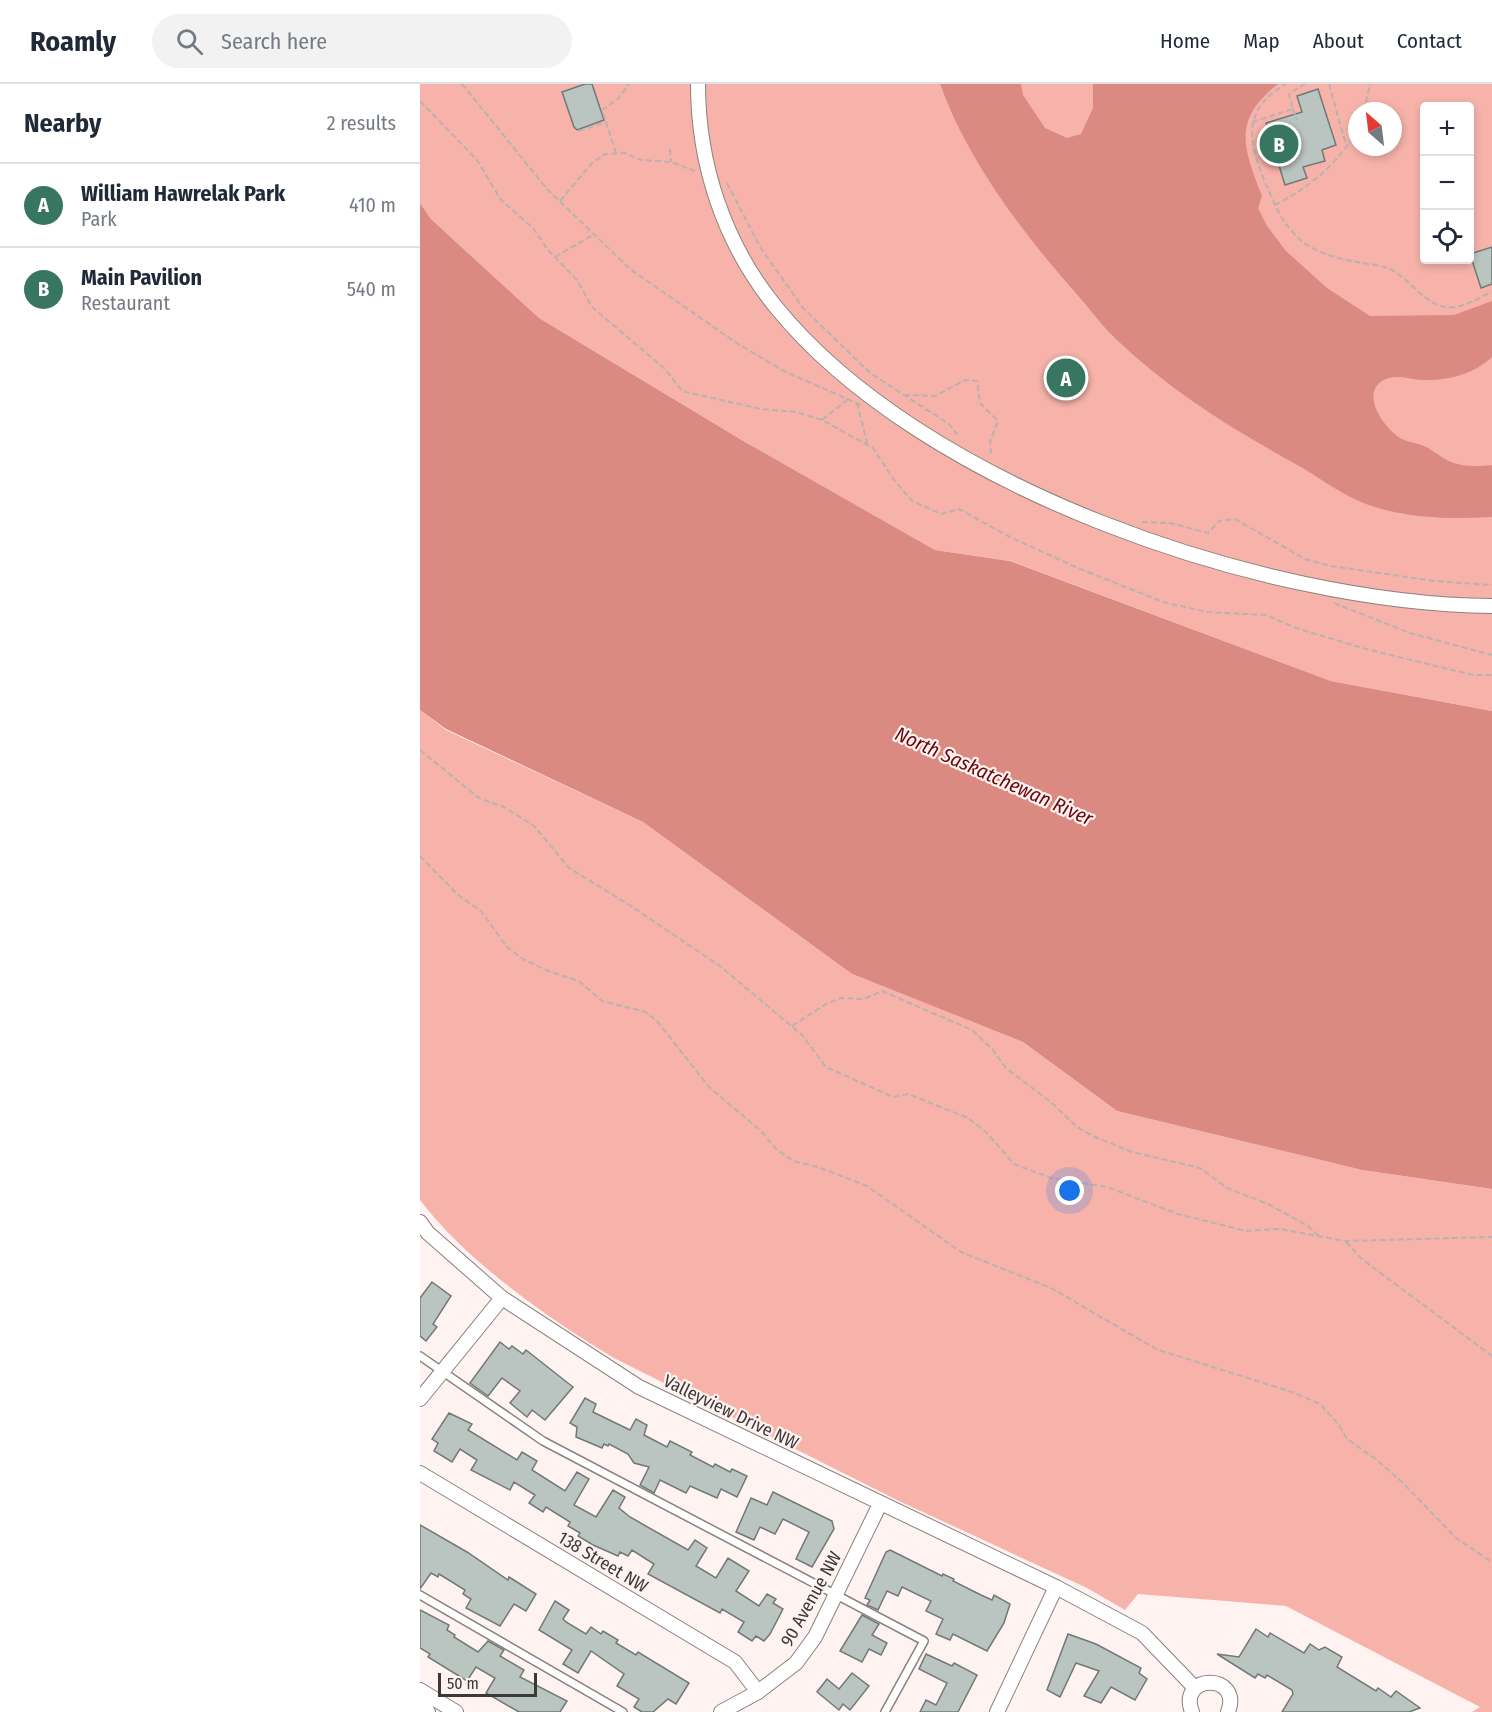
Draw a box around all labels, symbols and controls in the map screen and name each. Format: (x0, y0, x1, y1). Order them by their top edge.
search box (152, 14, 572, 68)
text: Roamly (30, 25, 116, 58)
icon: search (173, 25, 206, 58)
text: Search here (221, 28, 327, 55)
text: Home (1160, 28, 1210, 54)
text: Map (1243, 28, 1280, 54)
text: About (1313, 28, 1364, 54)
text: Contact (1397, 28, 1462, 54)
north arrow (1348, 102, 1402, 156)
map controls (1420, 102, 1474, 264)
button: + (1420, 102, 1474, 156)
text: Nearby (24, 108, 101, 139)
text: 2 results (327, 111, 396, 135)
pin: B (1260, 122, 1298, 166)
button: − (1420, 156, 1474, 210)
text: William Hawrelak Park (81, 180, 285, 207)
text: A (38, 193, 49, 217)
text: 410 m (349, 193, 396, 217)
text: Park (81, 207, 117, 231)
button: locate (1420, 210, 1474, 264)
text: Main Pavilion (81, 264, 202, 291)
text: B (38, 277, 49, 301)
text: 540 m (347, 277, 396, 301)
text: Restaurant (81, 291, 170, 315)
pin: A (1046, 356, 1086, 400)
water label: North Saskatchewan River (891, 722, 1098, 831)
your location (1055, 1176, 1084, 1205)
street label: Valleyview Drive NW (660, 1370, 803, 1454)
street label: 138 Street NW (554, 1526, 653, 1598)
street label: 90 Avenue NW (776, 1547, 846, 1650)
scale bar (438, 1670, 537, 1698)
text: 50 m (447, 1674, 479, 1693)

